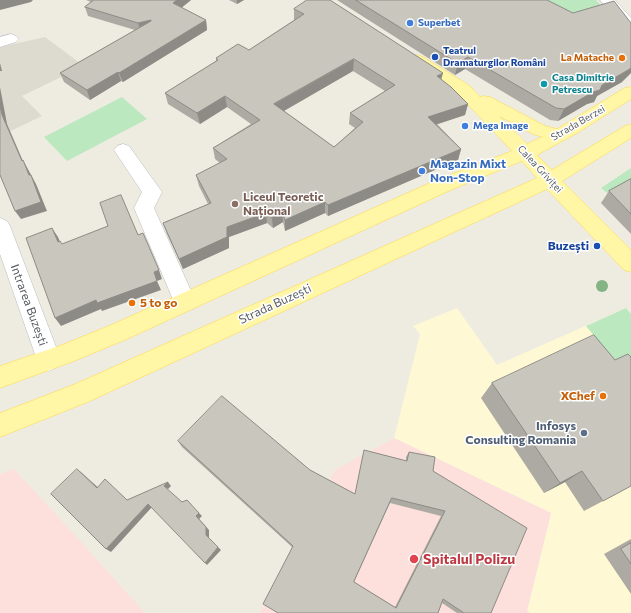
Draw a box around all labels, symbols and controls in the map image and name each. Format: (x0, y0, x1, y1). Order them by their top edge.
place label: Superbet (418, 17, 460, 29)
marker: Superbet (405, 18, 415, 28)
place label: Teatrul Dramaturgilor Români (443, 45, 546, 68)
marker: Teatrul Dramaturgilor Români (430, 52, 440, 62)
place label: La Matache (561, 52, 614, 64)
marker: La Matache (617, 53, 627, 63)
place label: Casa Dimitrie Petrescu (552, 72, 614, 96)
marker: Casa Dimitrie Petrescu (539, 79, 549, 89)
street label: Strada Berzei (549, 103, 607, 143)
place label: Mega Image (473, 120, 528, 132)
marker: Mega Image (460, 121, 470, 131)
street label: Calea Griviței (515, 143, 565, 195)
place label: Magazin Mixt Non-Stop (430, 157, 506, 185)
marker: Magazin Mixt Non-Stop (417, 166, 427, 176)
place label: Liceul Teoretic Național (243, 190, 323, 218)
marker: Liceul Teoretic Național (230, 199, 240, 209)
place label: Buzești (548, 239, 589, 253)
marker: Buzești (592, 241, 602, 251)
street label: Intrarea Buzești (8, 262, 50, 348)
street label: Strada Buzești (236, 281, 314, 327)
place label: 5 to go (140, 296, 177, 310)
marker: 5 to go (127, 298, 137, 308)
place label: XChef (561, 389, 595, 403)
marker: XChef (598, 391, 608, 401)
place label: Infosys Consulting Romania (465, 419, 576, 447)
marker: Infosys Consulting Romania (579, 428, 589, 438)
place label: Spitalul Polizu (423, 551, 515, 567)
marker: Spitalul Polizu (408, 553, 420, 565)

